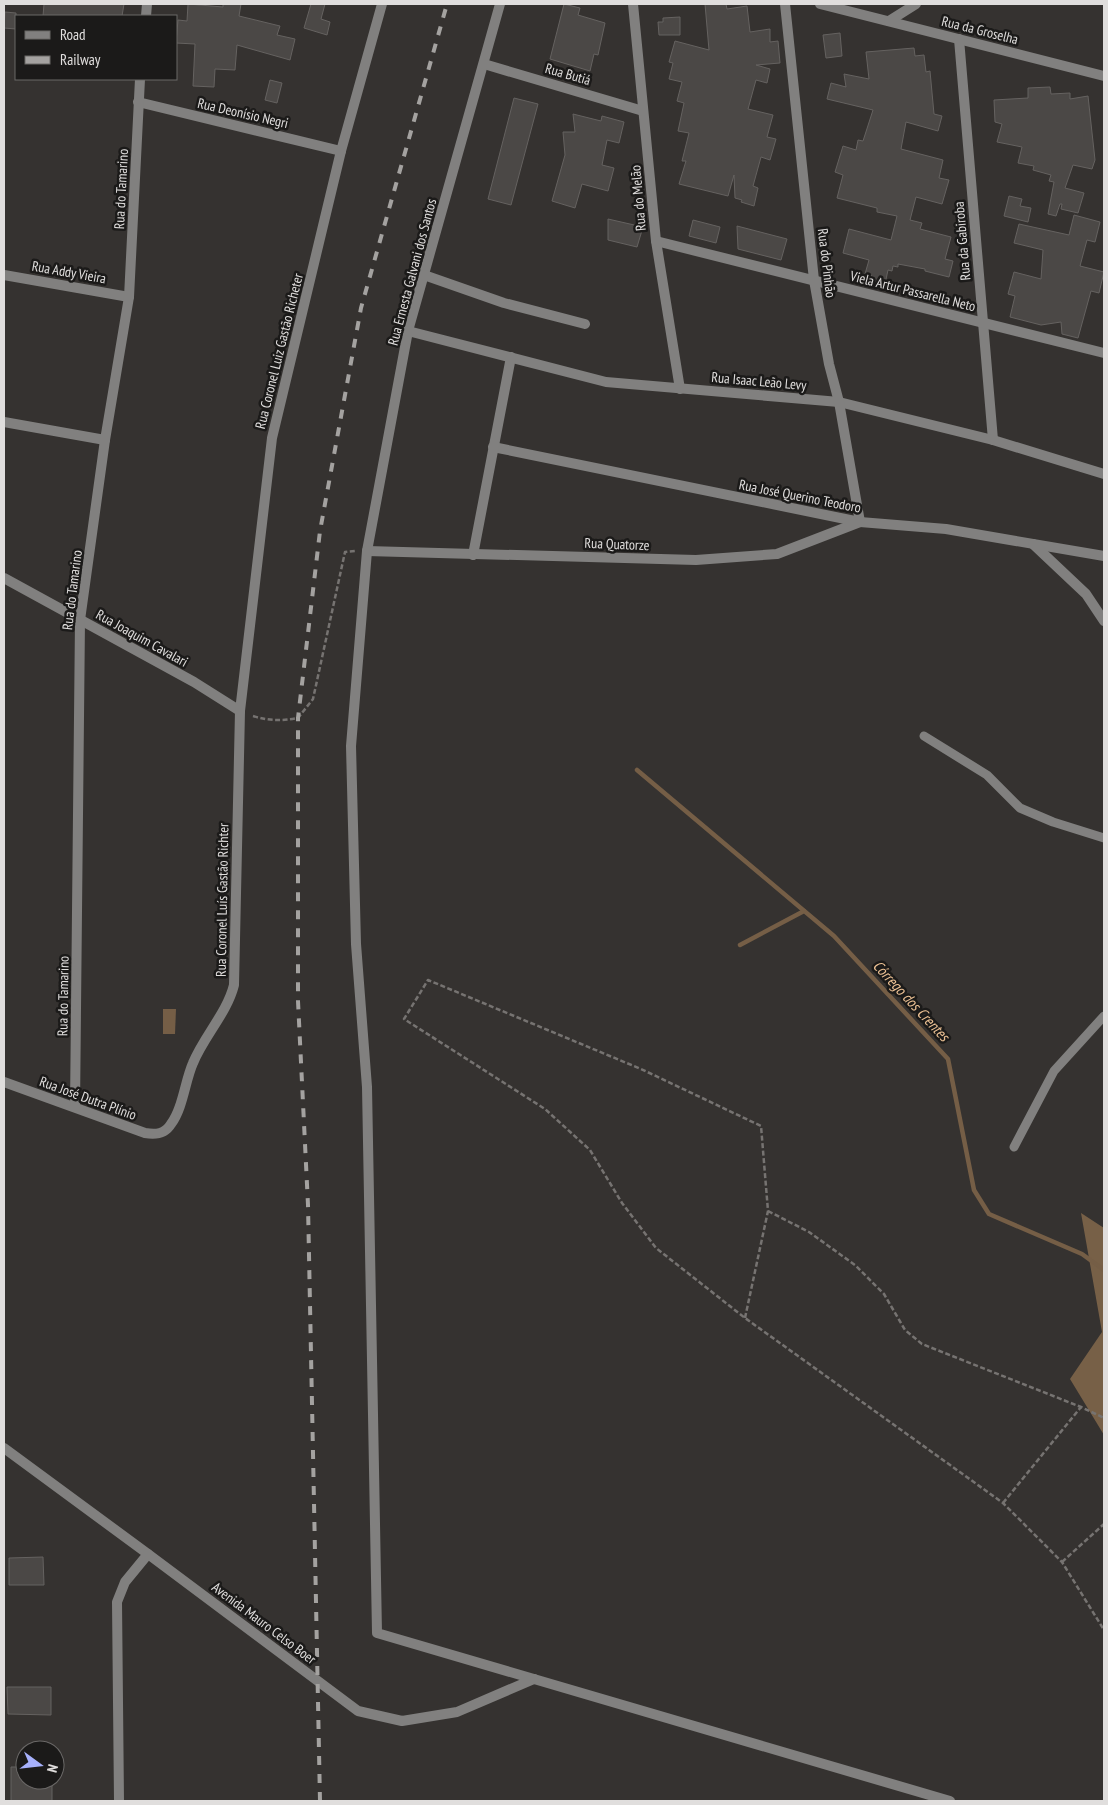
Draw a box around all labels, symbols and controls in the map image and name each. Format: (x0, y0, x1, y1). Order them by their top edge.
street label: Rua da Groselha (940, 12, 1020, 48)
legend (15, 15, 178, 80)
text: Road (60, 25, 86, 44)
text: Railway (60, 50, 101, 69)
street label: Rua Butiá (543, 59, 593, 89)
street label: Rua Deonísio Negri (196, 94, 290, 132)
street label: Rua do Tamarino (110, 148, 132, 230)
street label: Rua do Melão (626, 164, 650, 232)
street label: Rua Ernesta Galvani dos Santos (384, 196, 440, 347)
street label: Rua da Gabiroba (950, 201, 974, 281)
street label: Rua do Pinhão (814, 227, 840, 299)
street label: Rua Addy Vieira (31, 257, 107, 287)
street label: Viela Artur Passarella Neto (847, 266, 978, 315)
street label: Rua Coronel Luiz Gastão Richeter (251, 271, 307, 431)
street label: Rua Isaac Leão Levy (711, 368, 808, 394)
street label: Rua José Querino Teodoro (737, 475, 863, 517)
street label: Rua Quatorze (584, 534, 650, 554)
street label: Rua do Tamarino (58, 549, 86, 631)
street label: Rua Joaquim Cavalari (93, 605, 191, 671)
street label: Rua Coronel Luís Gastão Richter (212, 823, 232, 977)
street label: Rua do Tamarino (53, 956, 73, 1036)
water label: Córrego dos Crentes (869, 956, 955, 1046)
street label: Rua José Dutra Plínio (37, 1072, 139, 1124)
street label: Avenida Mauro Celso Boer (208, 1578, 320, 1668)
north arrow (15, 1740, 65, 1790)
text: N (43, 1762, 62, 1774)

